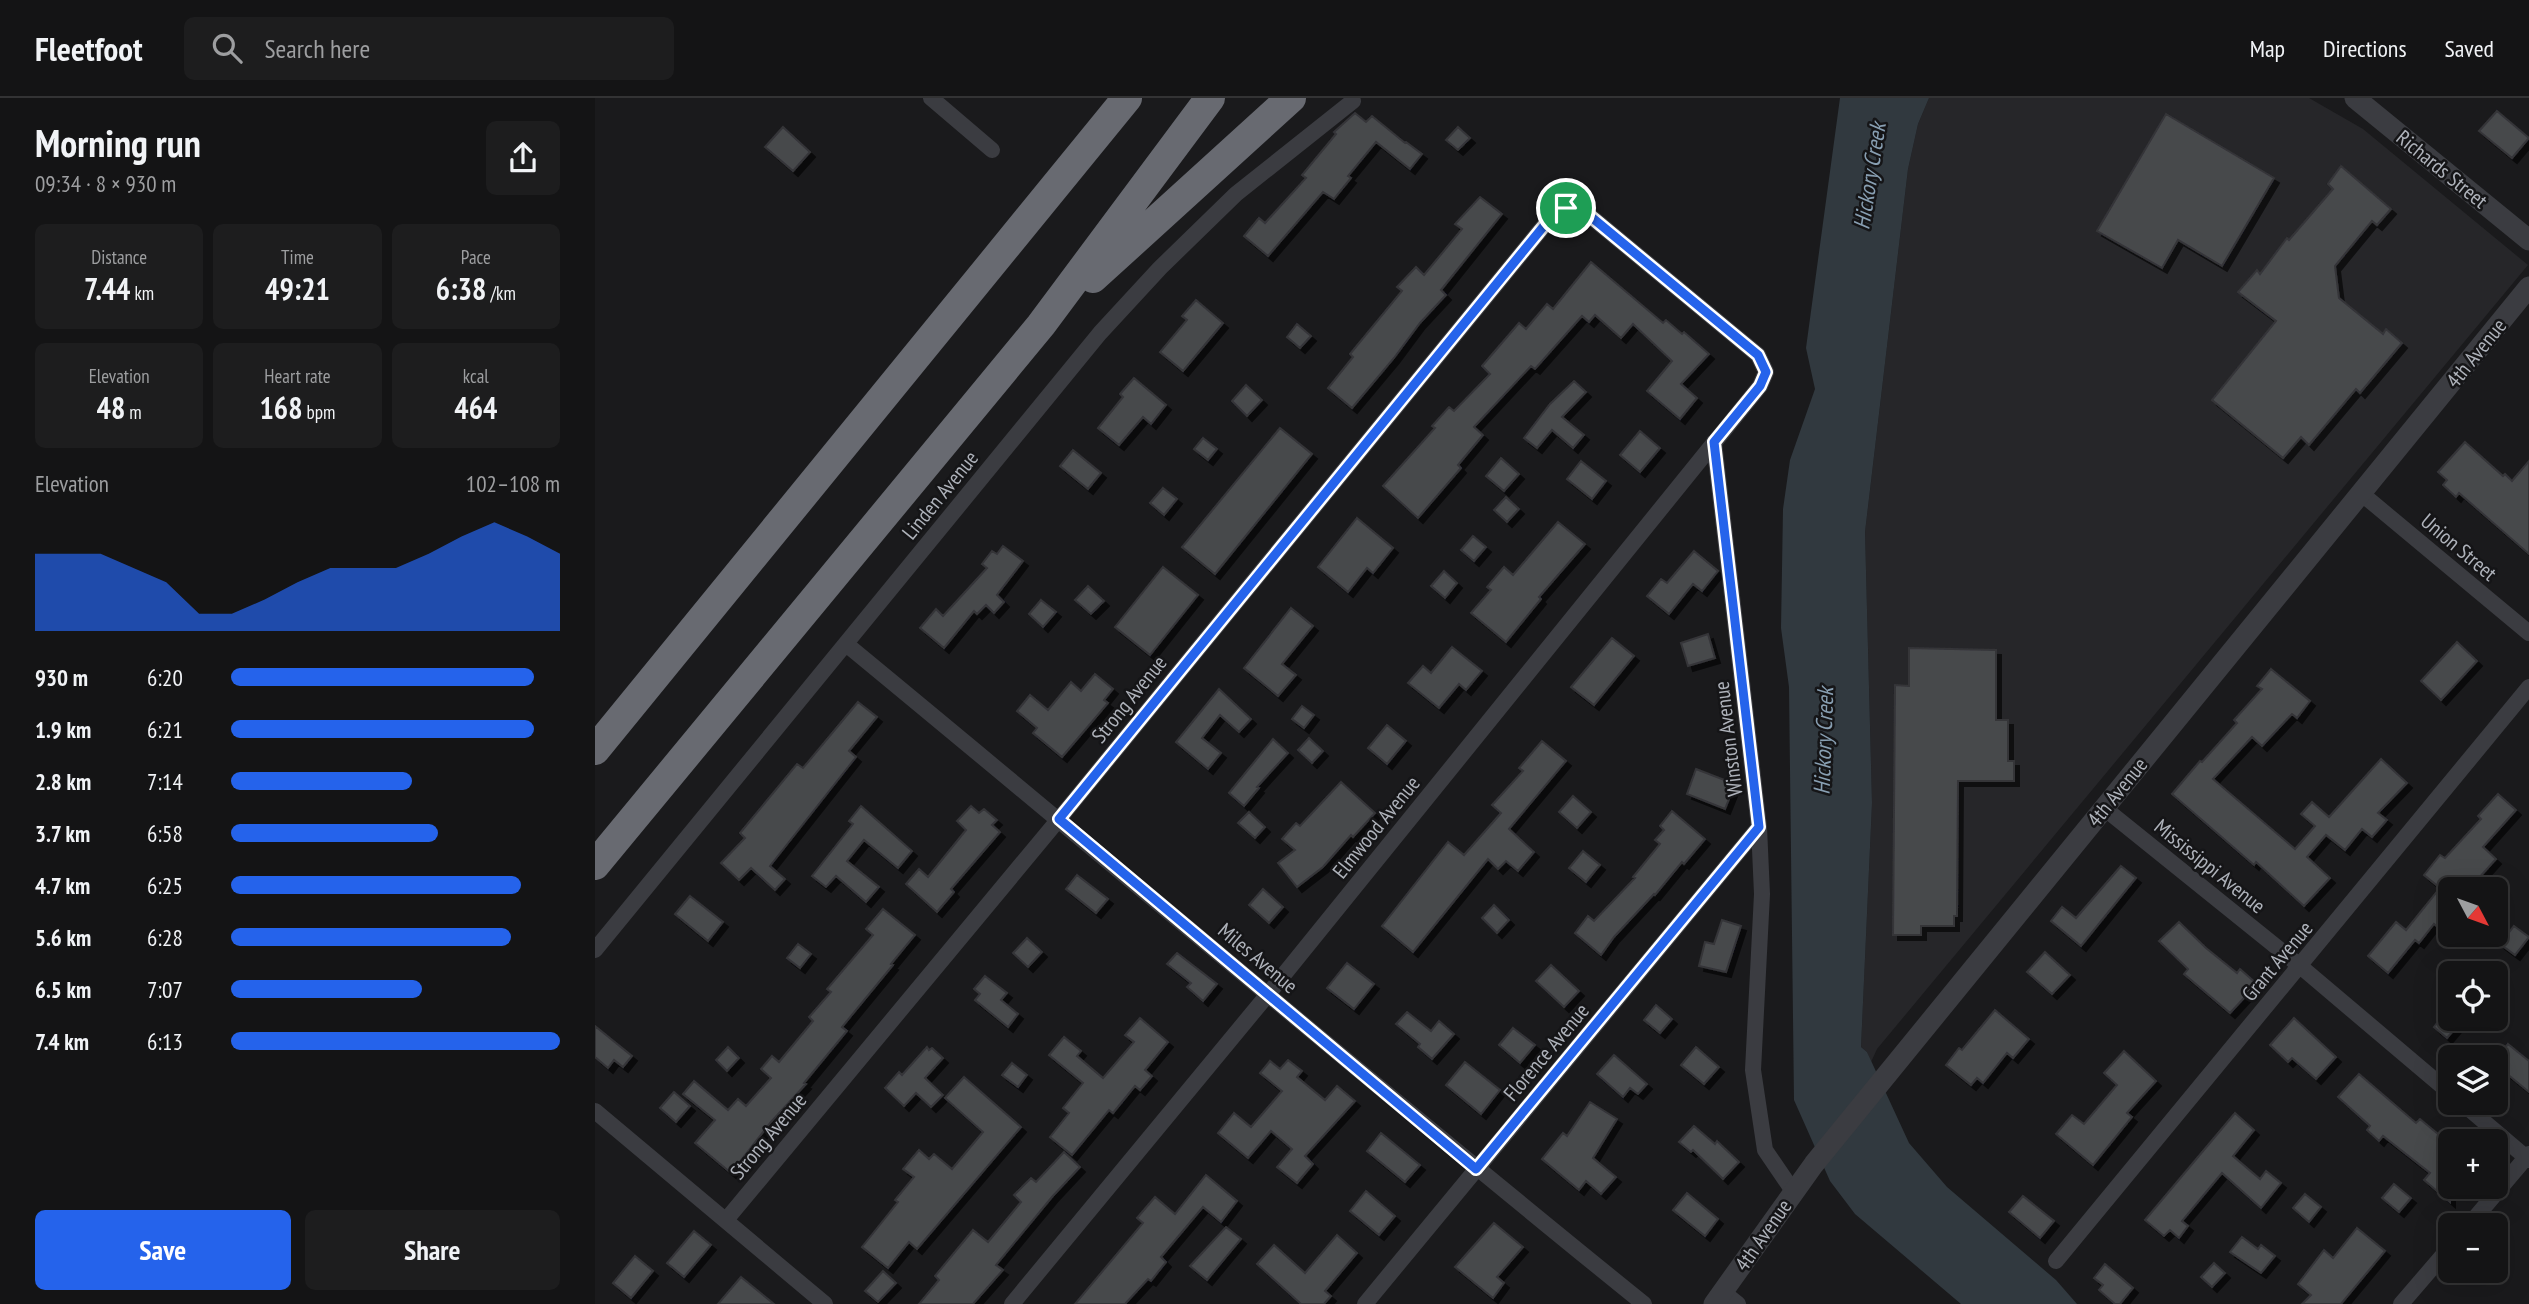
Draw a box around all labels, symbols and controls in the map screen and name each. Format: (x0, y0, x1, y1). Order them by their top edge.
search box (184, 17, 674, 80)
text: Fleetfoot (35, 27, 142, 70)
icon: search (208, 29, 246, 67)
text: Search here (264, 32, 370, 65)
text: Map (2250, 33, 2285, 64)
text: Directions (2323, 33, 2407, 64)
text: Saved (2445, 33, 2494, 64)
text: Morning run (35, 118, 201, 167)
water label: Hickory Creek (1846, 118, 1892, 231)
button: share (486, 121, 560, 195)
street label: Richards Street (2391, 124, 2493, 214)
text: 09:34 · 8 × 930 m (35, 169, 176, 198)
pin (1536, 178, 1596, 238)
icon: arrive (1547, 189, 1585, 227)
text: Distance (91, 245, 147, 269)
text: Time (281, 245, 314, 269)
text: Pace (461, 245, 491, 269)
text: 7.44 (84, 269, 130, 308)
text: 49:21 (265, 269, 330, 308)
text: 6:38 (436, 269, 486, 308)
text: km (130, 281, 154, 305)
text: /km (486, 281, 516, 305)
street label: 4th Avenue (2440, 313, 2512, 393)
text: Elevation (89, 364, 150, 388)
text: Heart rate (264, 364, 331, 388)
text: kcal (463, 364, 489, 388)
text: 48 (97, 388, 125, 427)
text: 168 (260, 388, 303, 427)
text: 464 (454, 388, 497, 427)
text: m (125, 400, 142, 424)
text: bpm (303, 400, 335, 424)
street label: Linden Avenue (896, 445, 984, 545)
text: Elevation (35, 469, 109, 498)
text: 102–108 m (466, 469, 560, 498)
street label: Union Street (2415, 507, 2503, 587)
street label: Strong Avenue (1086, 650, 1172, 748)
text: 930 m (35, 663, 88, 692)
text: 6:20 (147, 663, 183, 692)
street label: Winston Avenue (1708, 680, 1748, 798)
water label: Hickory Creek (1807, 684, 1839, 795)
text: 1.9 km (35, 715, 91, 744)
text: 6:21 (147, 715, 183, 744)
street label: 4th Avenue (2081, 752, 2153, 832)
text: 2.8 km (35, 767, 91, 796)
text: 7:14 (147, 767, 183, 796)
street label: Elmwood Avenue (1326, 770, 1426, 884)
street label: Mississippi Avenue (2149, 813, 2271, 919)
text: 3.7 km (35, 819, 90, 848)
text: 6:58 (147, 819, 183, 848)
text: 4.7 km (35, 871, 90, 900)
text: 6:25 (147, 871, 183, 900)
north arrow (2438, 877, 2508, 947)
map controls (2438, 877, 2508, 1283)
street label: Grant Avenue (2236, 915, 2318, 1007)
street label: Miles Avenue (1213, 917, 1303, 999)
text: 5.6 km (35, 923, 91, 952)
text: 6:28 (147, 923, 183, 952)
button: locate (2438, 961, 2508, 1031)
text: 6.5 km (35, 975, 91, 1004)
text: 7:07 (147, 975, 183, 1004)
street label: Florence Avenue (1497, 998, 1595, 1106)
text: 7.4 km (35, 1027, 89, 1056)
text: 6:13 (147, 1027, 183, 1056)
button: layers (2438, 1045, 2508, 1115)
street label: Strong Avenue (724, 1087, 812, 1185)
button: + (2438, 1129, 2508, 1199)
street label: 4th Avenue (1729, 1194, 1797, 1276)
button: Save (35, 1210, 291, 1290)
button: Share (305, 1210, 560, 1290)
button: − (2438, 1213, 2508, 1283)

